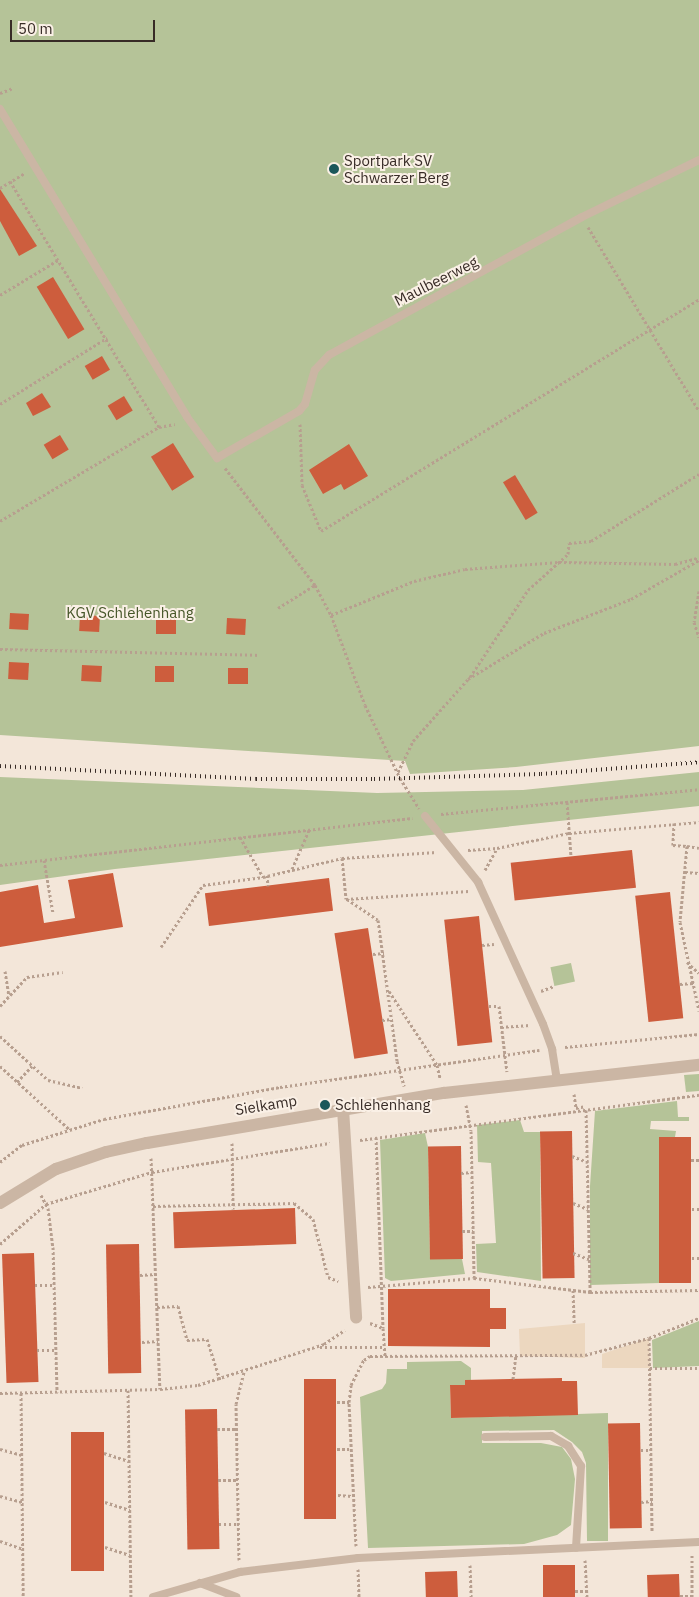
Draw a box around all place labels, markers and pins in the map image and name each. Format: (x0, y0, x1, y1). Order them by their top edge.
place label: Sportpark SV Schwarzer Berg (344, 151, 449, 186)
marker: Sportpark SV Schwarzer Berg (328, 163, 340, 175)
place label: Schlehenhang (335, 1096, 430, 1114)
marker: Schlehenhang (319, 1099, 331, 1111)

